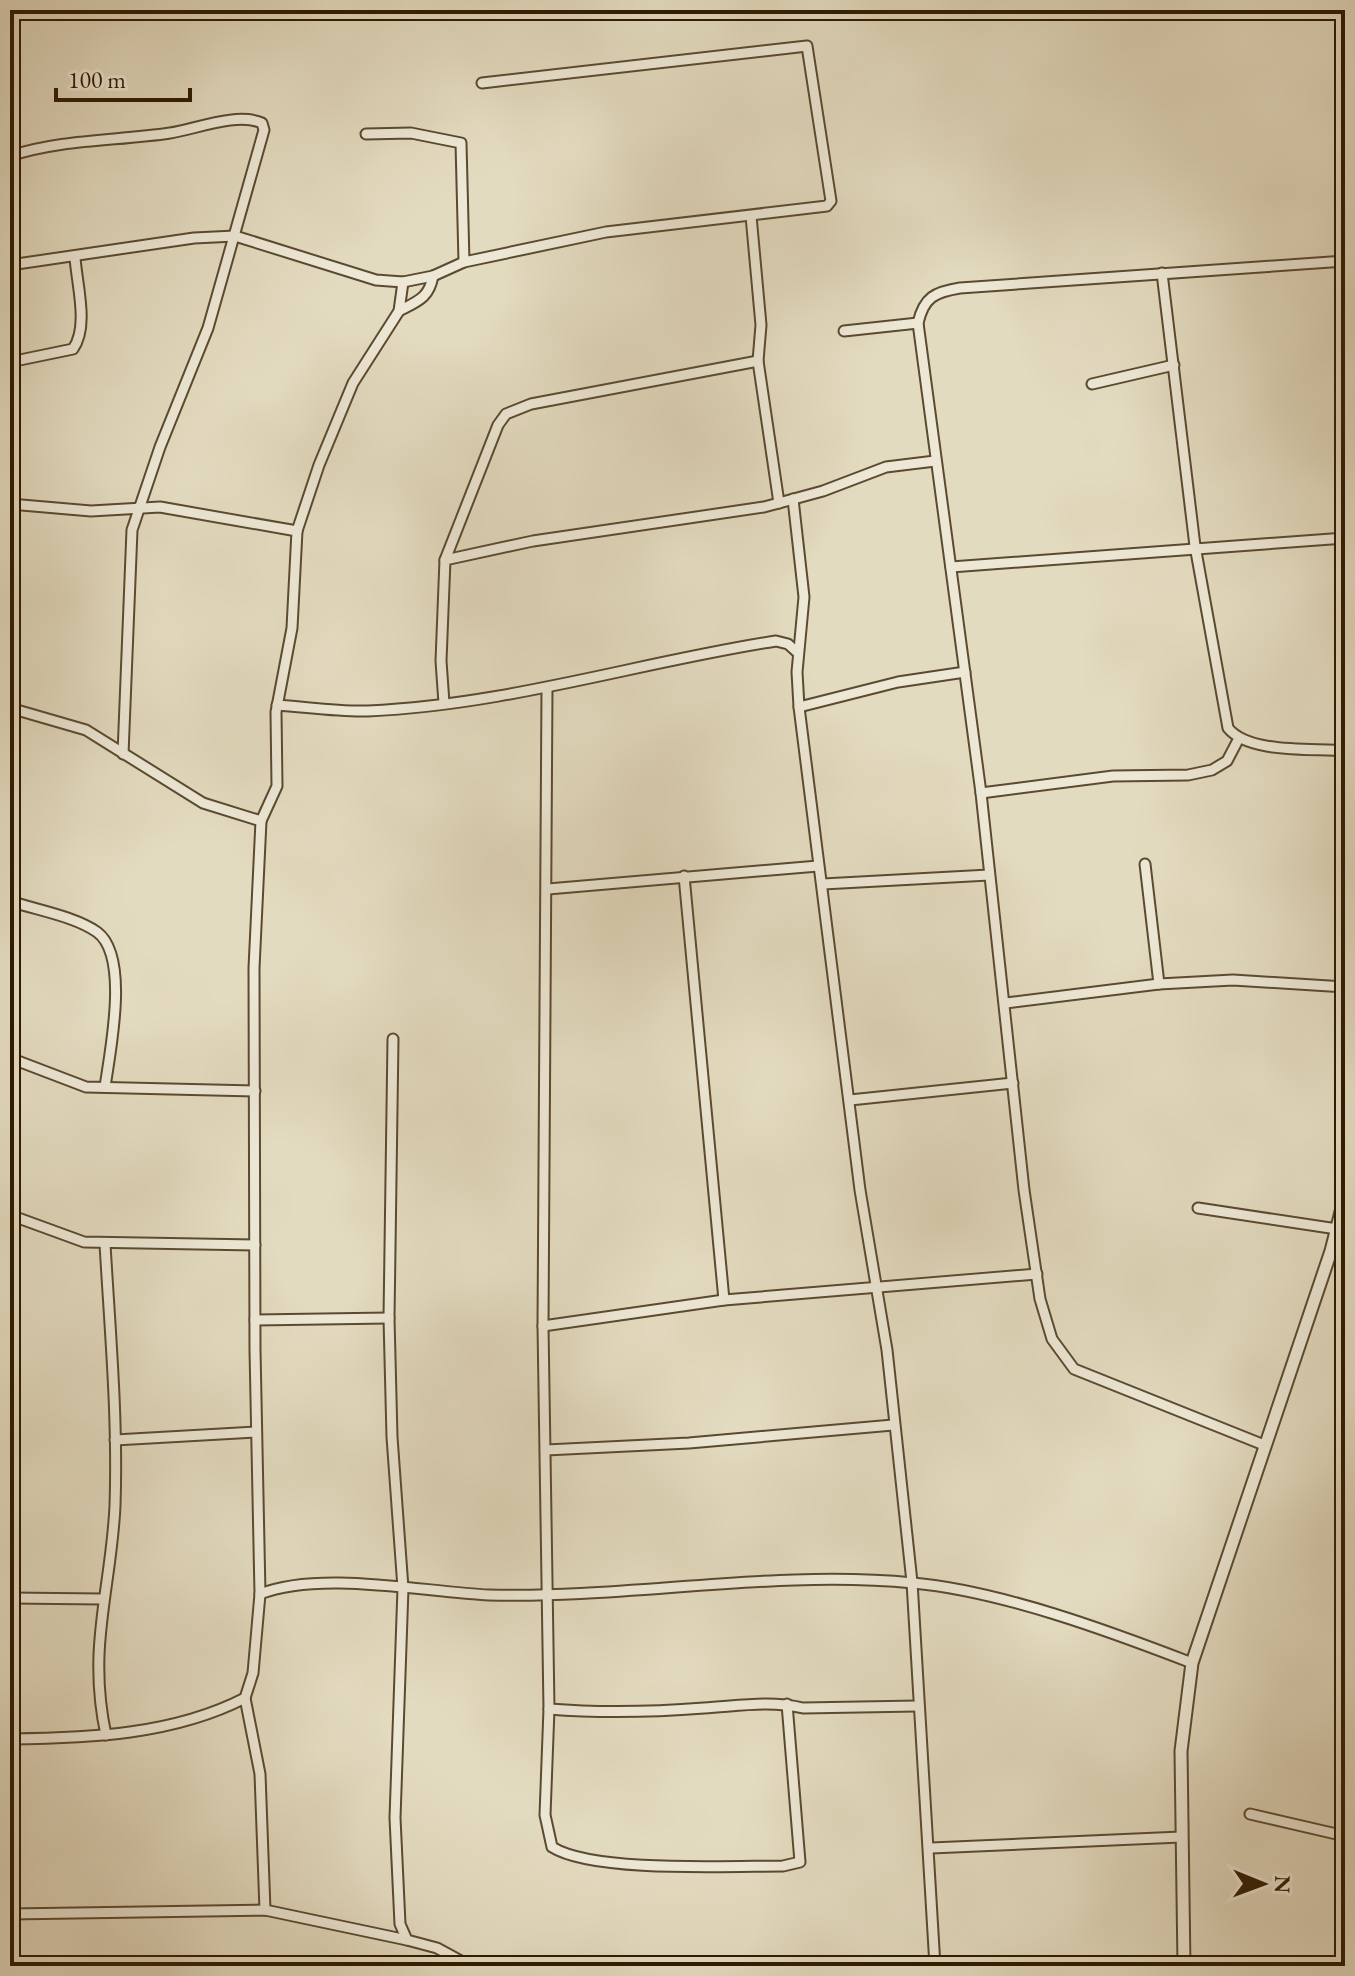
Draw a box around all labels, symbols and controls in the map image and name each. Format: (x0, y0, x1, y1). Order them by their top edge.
scale bar (56, 52, 190, 102)
text: 100 m (68, 64, 126, 95)
north arrow (1223, 1844, 1303, 1924)
text: N (1268, 1875, 1297, 1894)

